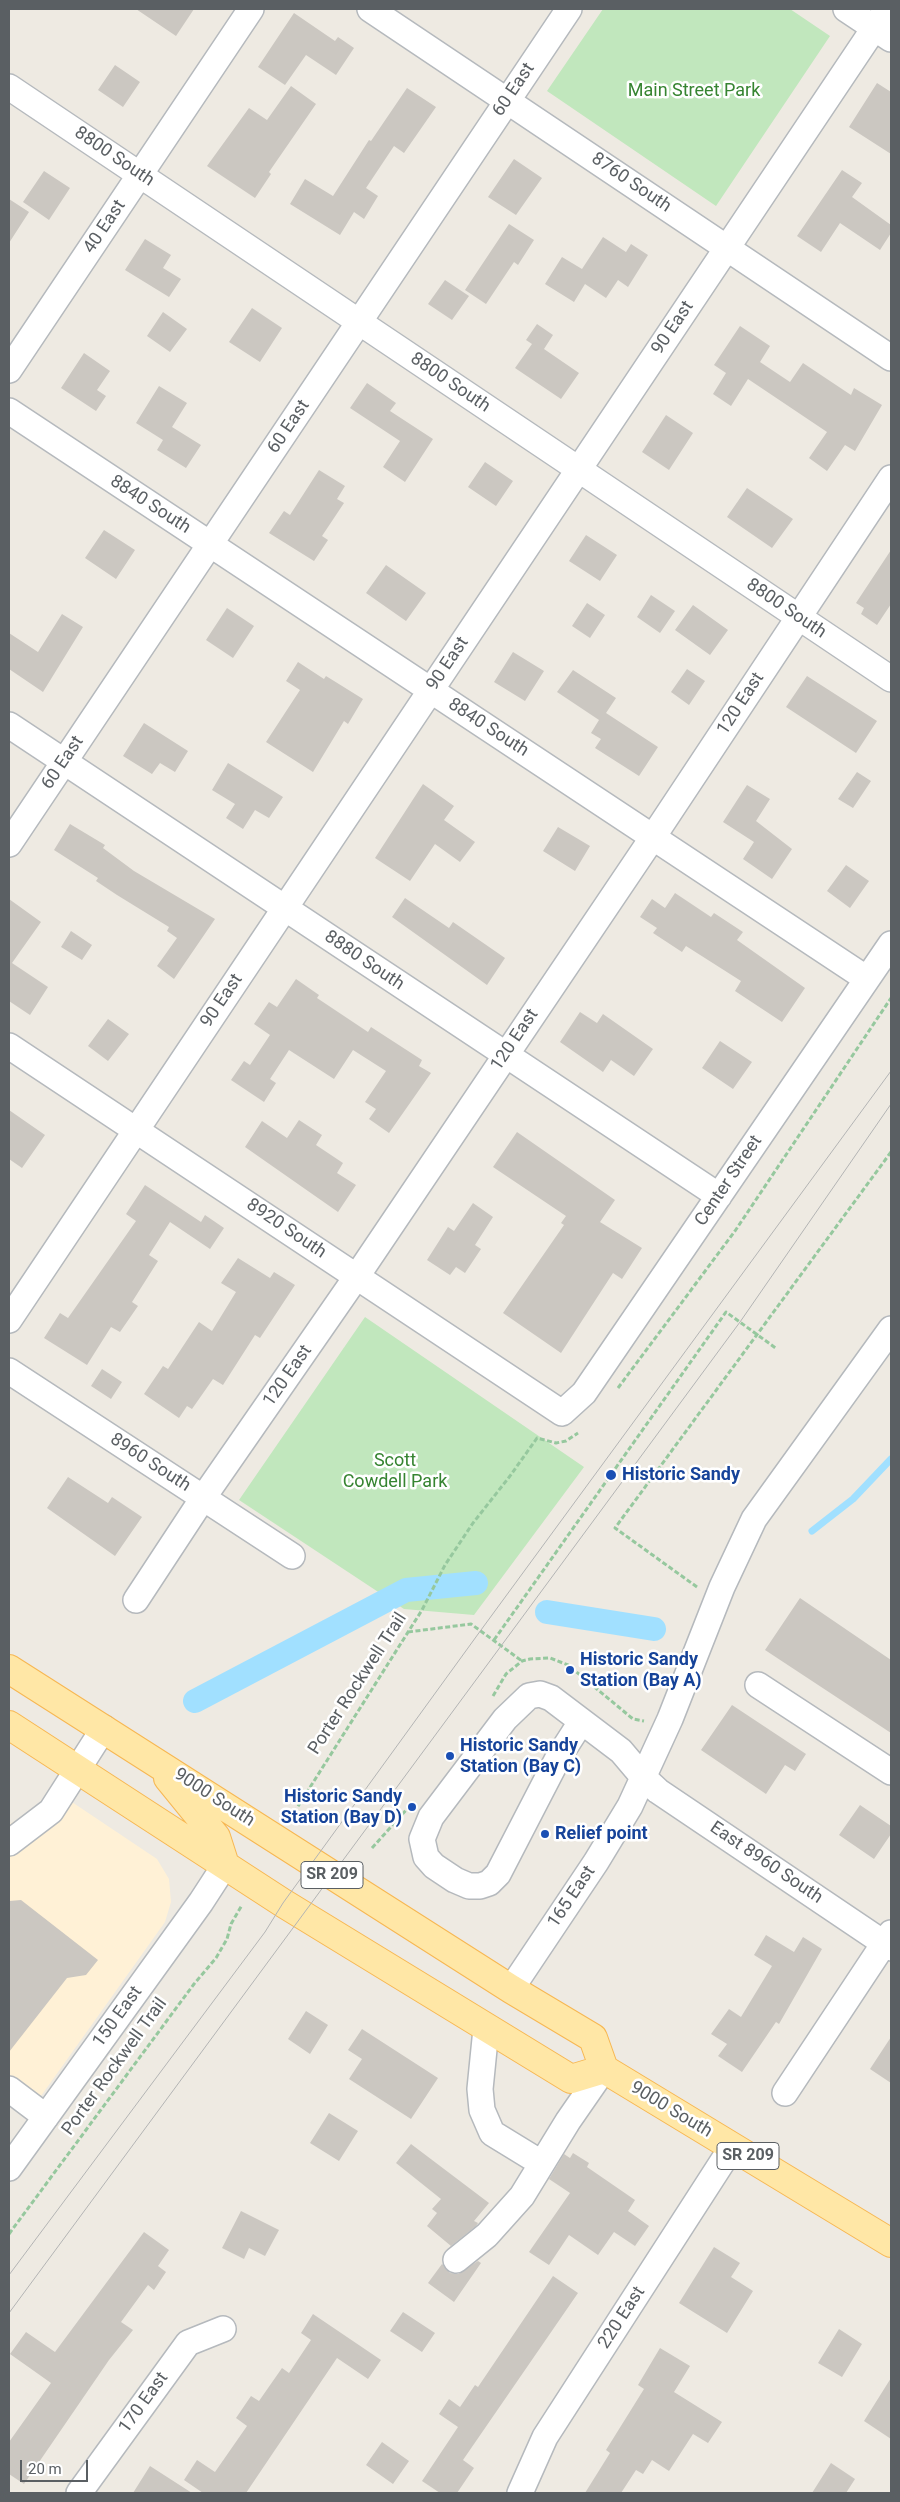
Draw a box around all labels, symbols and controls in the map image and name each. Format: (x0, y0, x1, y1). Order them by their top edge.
street label: 60 East (488, 59, 540, 121)
park label: Main Street Park (628, 80, 760, 102)
street label: 8800 South (70, 122, 158, 192)
street label: 8760 South (587, 148, 675, 218)
street label: 40 East (79, 196, 131, 258)
street label: 90 East (647, 297, 699, 359)
street label: 8800 South (406, 348, 494, 418)
street label: 60 East (263, 396, 315, 458)
street label: 8840 South (106, 471, 194, 539)
street label: 8800 South (742, 574, 830, 644)
street label: 90 East (422, 633, 474, 695)
street label: 120 East (713, 669, 769, 739)
street label: 8840 South (444, 694, 532, 762)
street label: 60 East (37, 732, 89, 794)
street label: 8880 South (320, 926, 408, 996)
street label: 90 East (196, 970, 248, 1032)
street label: 120 East (486, 1005, 544, 1075)
street label: Center Street (691, 1132, 767, 1230)
street label: 8920 South (242, 1194, 330, 1264)
street label: 120 East (259, 1341, 317, 1411)
street label: 8960 South (106, 1429, 194, 1497)
park label: Scott Cowdell Park (343, 1450, 447, 1492)
place label: Historic Sandy (622, 1464, 740, 1486)
marker: Historic Sandy (604, 1468, 618, 1482)
street label: Porter Rockwell Trail (304, 1609, 412, 1759)
place label: Historic Sandy Station (Bay A) (580, 1649, 702, 1692)
marker: Historic Sandy Station (Bay A) (564, 1664, 576, 1676)
place label: Historic Sandy Station (Bay C) (460, 1735, 581, 1778)
marker: Historic Sandy Station (Bay C) (444, 1750, 456, 1762)
street label: 9000 South (170, 1764, 258, 1832)
place label: Historic Sandy Station (Bay D) (281, 1786, 402, 1828)
marker: Historic Sandy Station (Bay D) (406, 1801, 418, 1813)
street label: East 8960 South (706, 1817, 826, 1909)
place label: Relief point (555, 1823, 648, 1845)
marker: Relief point (539, 1828, 551, 1840)
road number: SR 209 (301, 1862, 363, 1888)
street label: 165 East (543, 1862, 601, 1932)
street label: 150 East (89, 1982, 147, 2052)
street label: Porter Rockwell Trail (58, 1994, 172, 2140)
street label: 9000 South (626, 2077, 716, 2143)
road number: SR 209 (717, 2142, 779, 2170)
street label: 220 East (594, 2283, 650, 2353)
street label: 170 East (115, 2368, 173, 2438)
scale bar (22, 2450, 90, 2482)
text: 20 m (28, 2460, 62, 2478)

